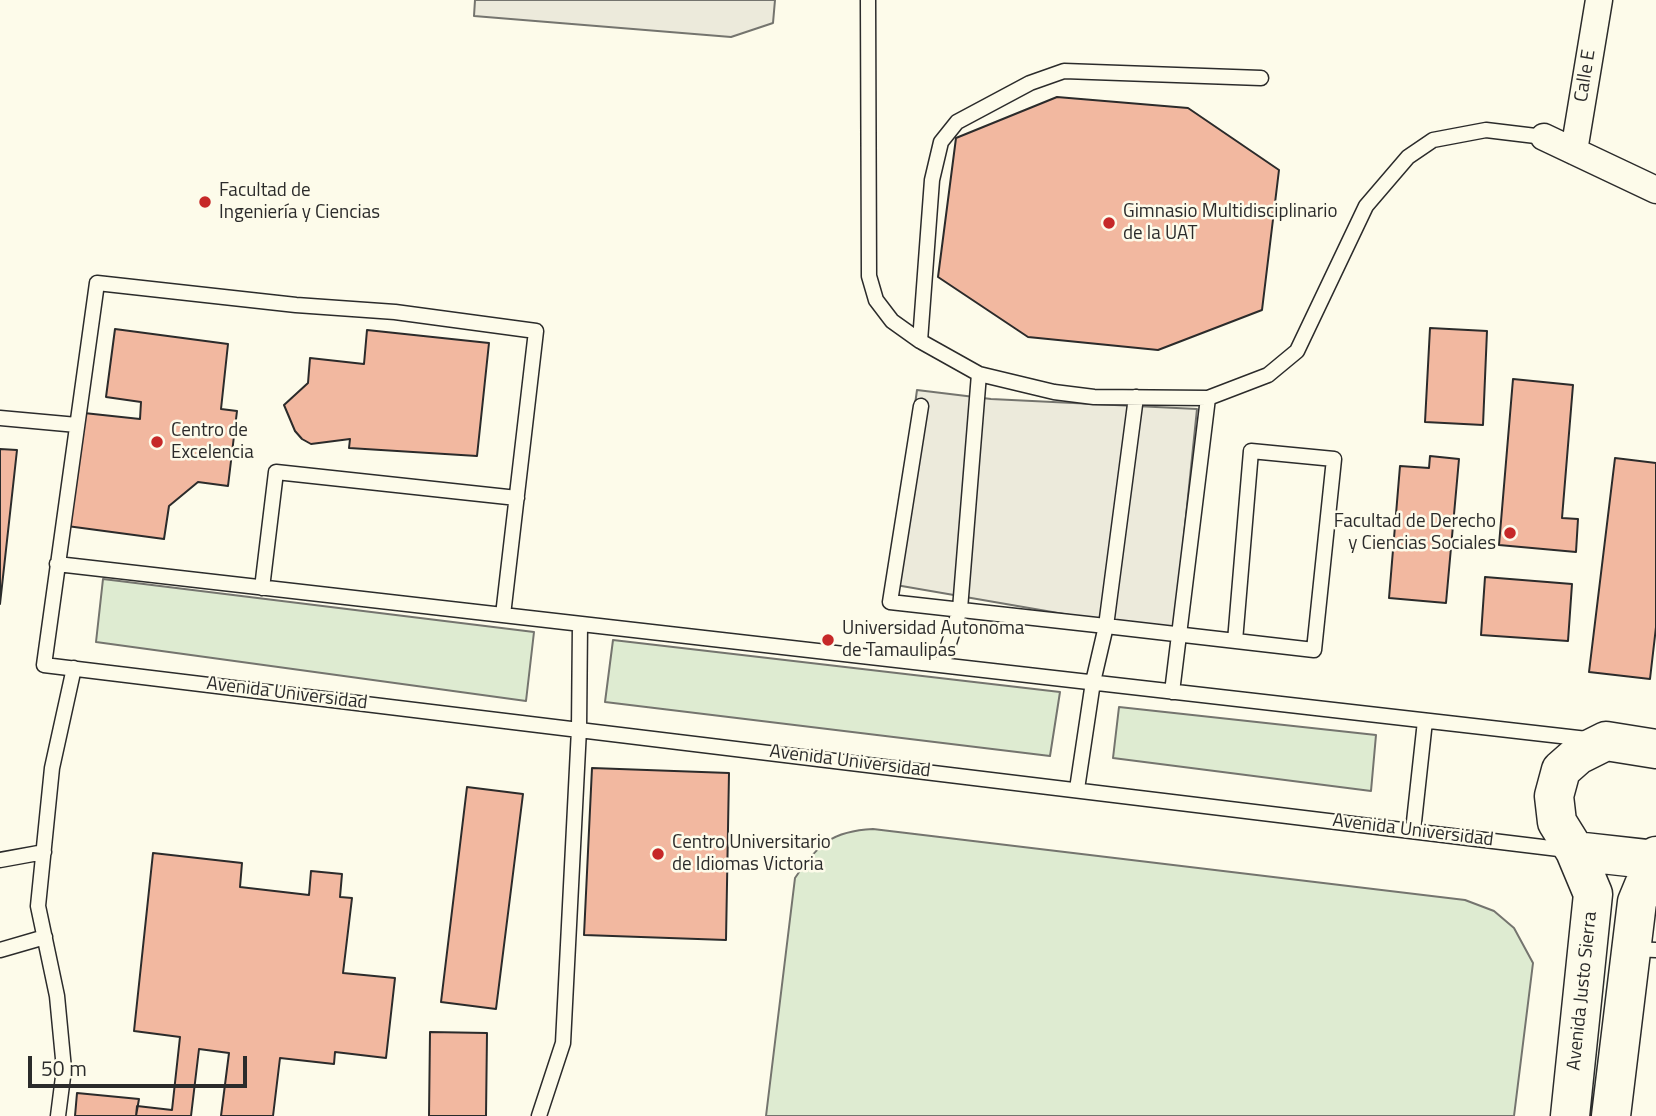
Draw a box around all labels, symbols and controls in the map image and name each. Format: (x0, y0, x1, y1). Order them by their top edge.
street label: Calle E (1571, 48, 1601, 104)
place label: Facultad de Ingeniería y Ciencias (219, 180, 380, 224)
marker: Facultad de Ingeniería y Ciencias (197, 194, 213, 210)
place label: Gimnasio Multidisciplinario de la UAT (1123, 201, 1337, 245)
marker: Gimnasio Multidisciplinario de la UAT (1101, 215, 1117, 231)
place label: Centro de Excelencia (171, 420, 254, 464)
marker: Centro de Excelencia (149, 434, 165, 450)
place label: Facultad de Derecho y Ciencias Sociales (1334, 511, 1496, 555)
marker: Facultad de Derecho y Ciencias Sociales (1502, 525, 1518, 541)
place label: Universidad Autonoma de Tamaulipas (842, 618, 1024, 662)
marker: Universidad Autonoma de Tamaulipas (820, 632, 836, 648)
street label: Avenida Universidad (205, 673, 369, 715)
street label: Avenida Universidad (768, 741, 932, 783)
street label: Avenida Universidad (1331, 810, 1495, 852)
place label: Centro Universitario de Idiomas Victoria (672, 832, 831, 876)
marker: Centro Universitario de Idiomas Victoria (650, 846, 666, 862)
street label: Avenida Justo Sierra (1563, 910, 1603, 1072)
scale bar (32, 1042, 250, 1086)
text: 50 m (41, 1052, 87, 1084)

